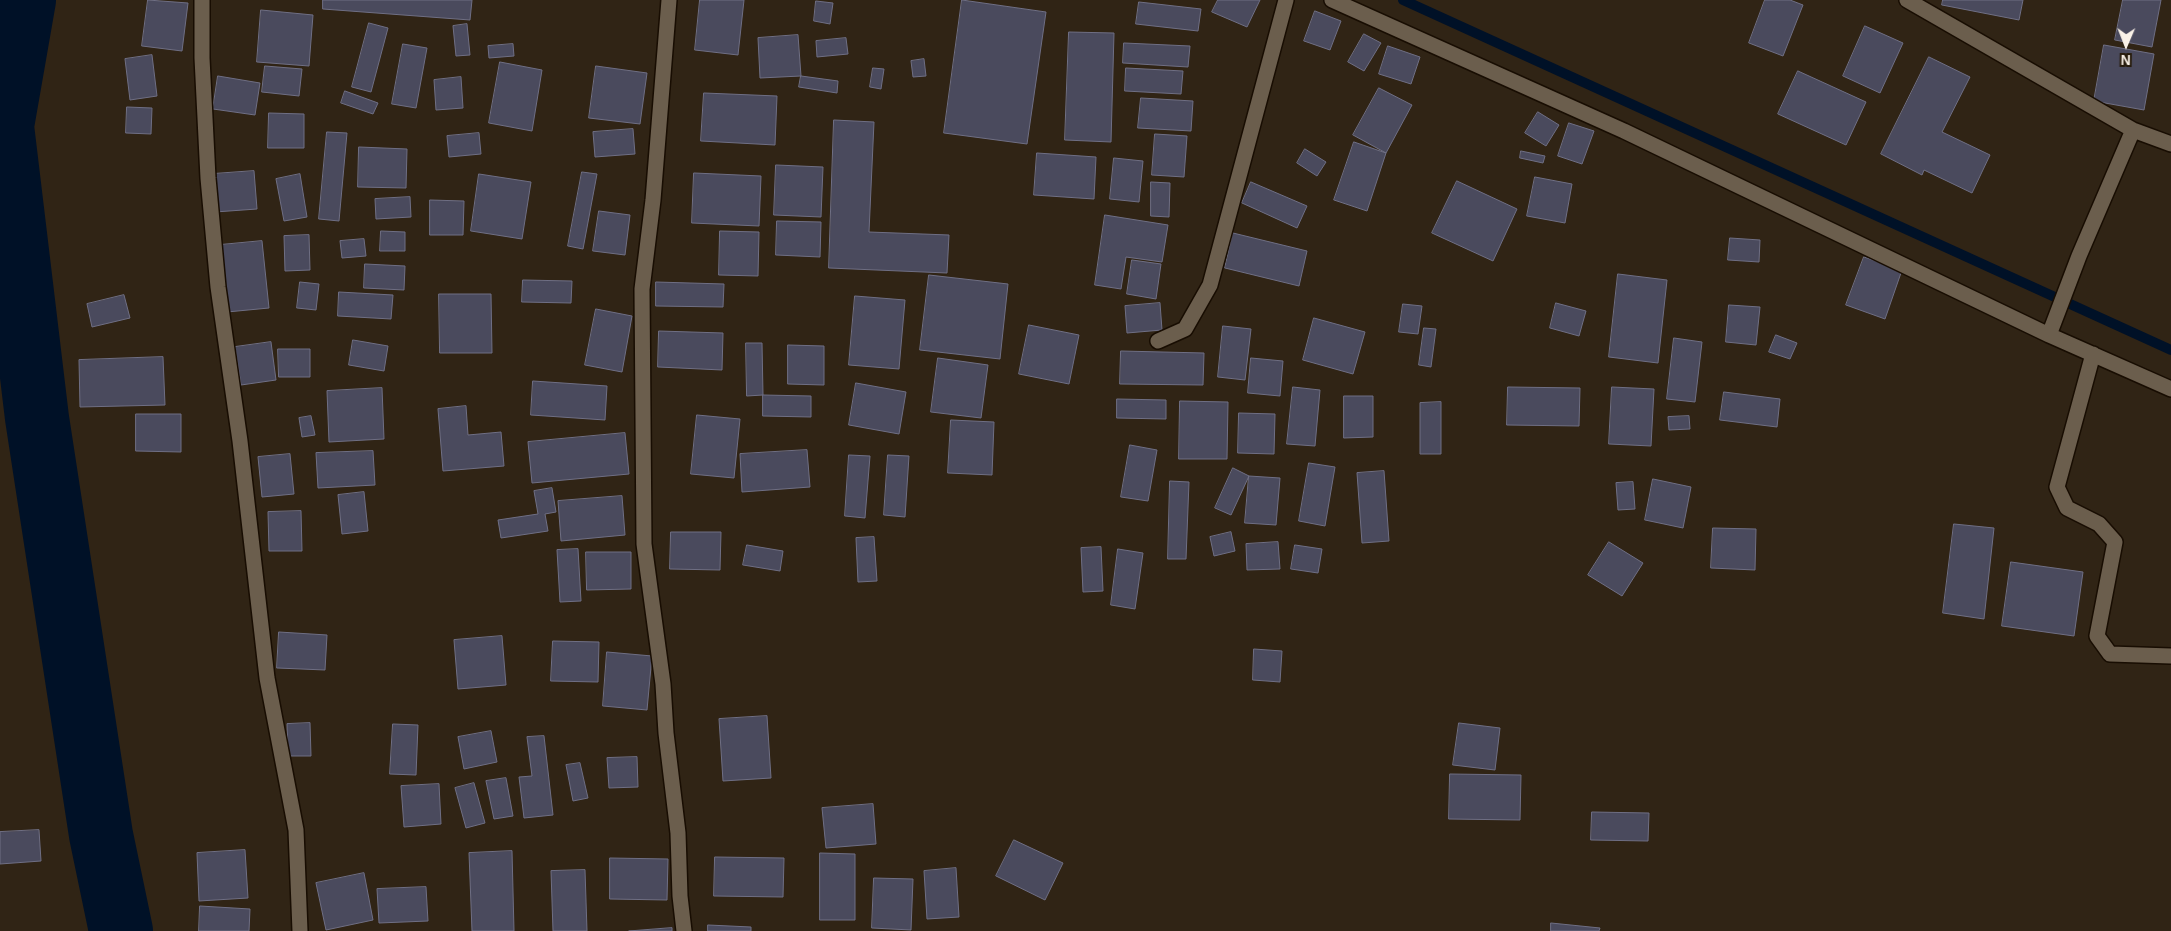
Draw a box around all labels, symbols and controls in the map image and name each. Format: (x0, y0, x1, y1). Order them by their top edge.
north arrow (2101, 20, 2151, 70)
text: N (2121, 52, 2131, 68)

